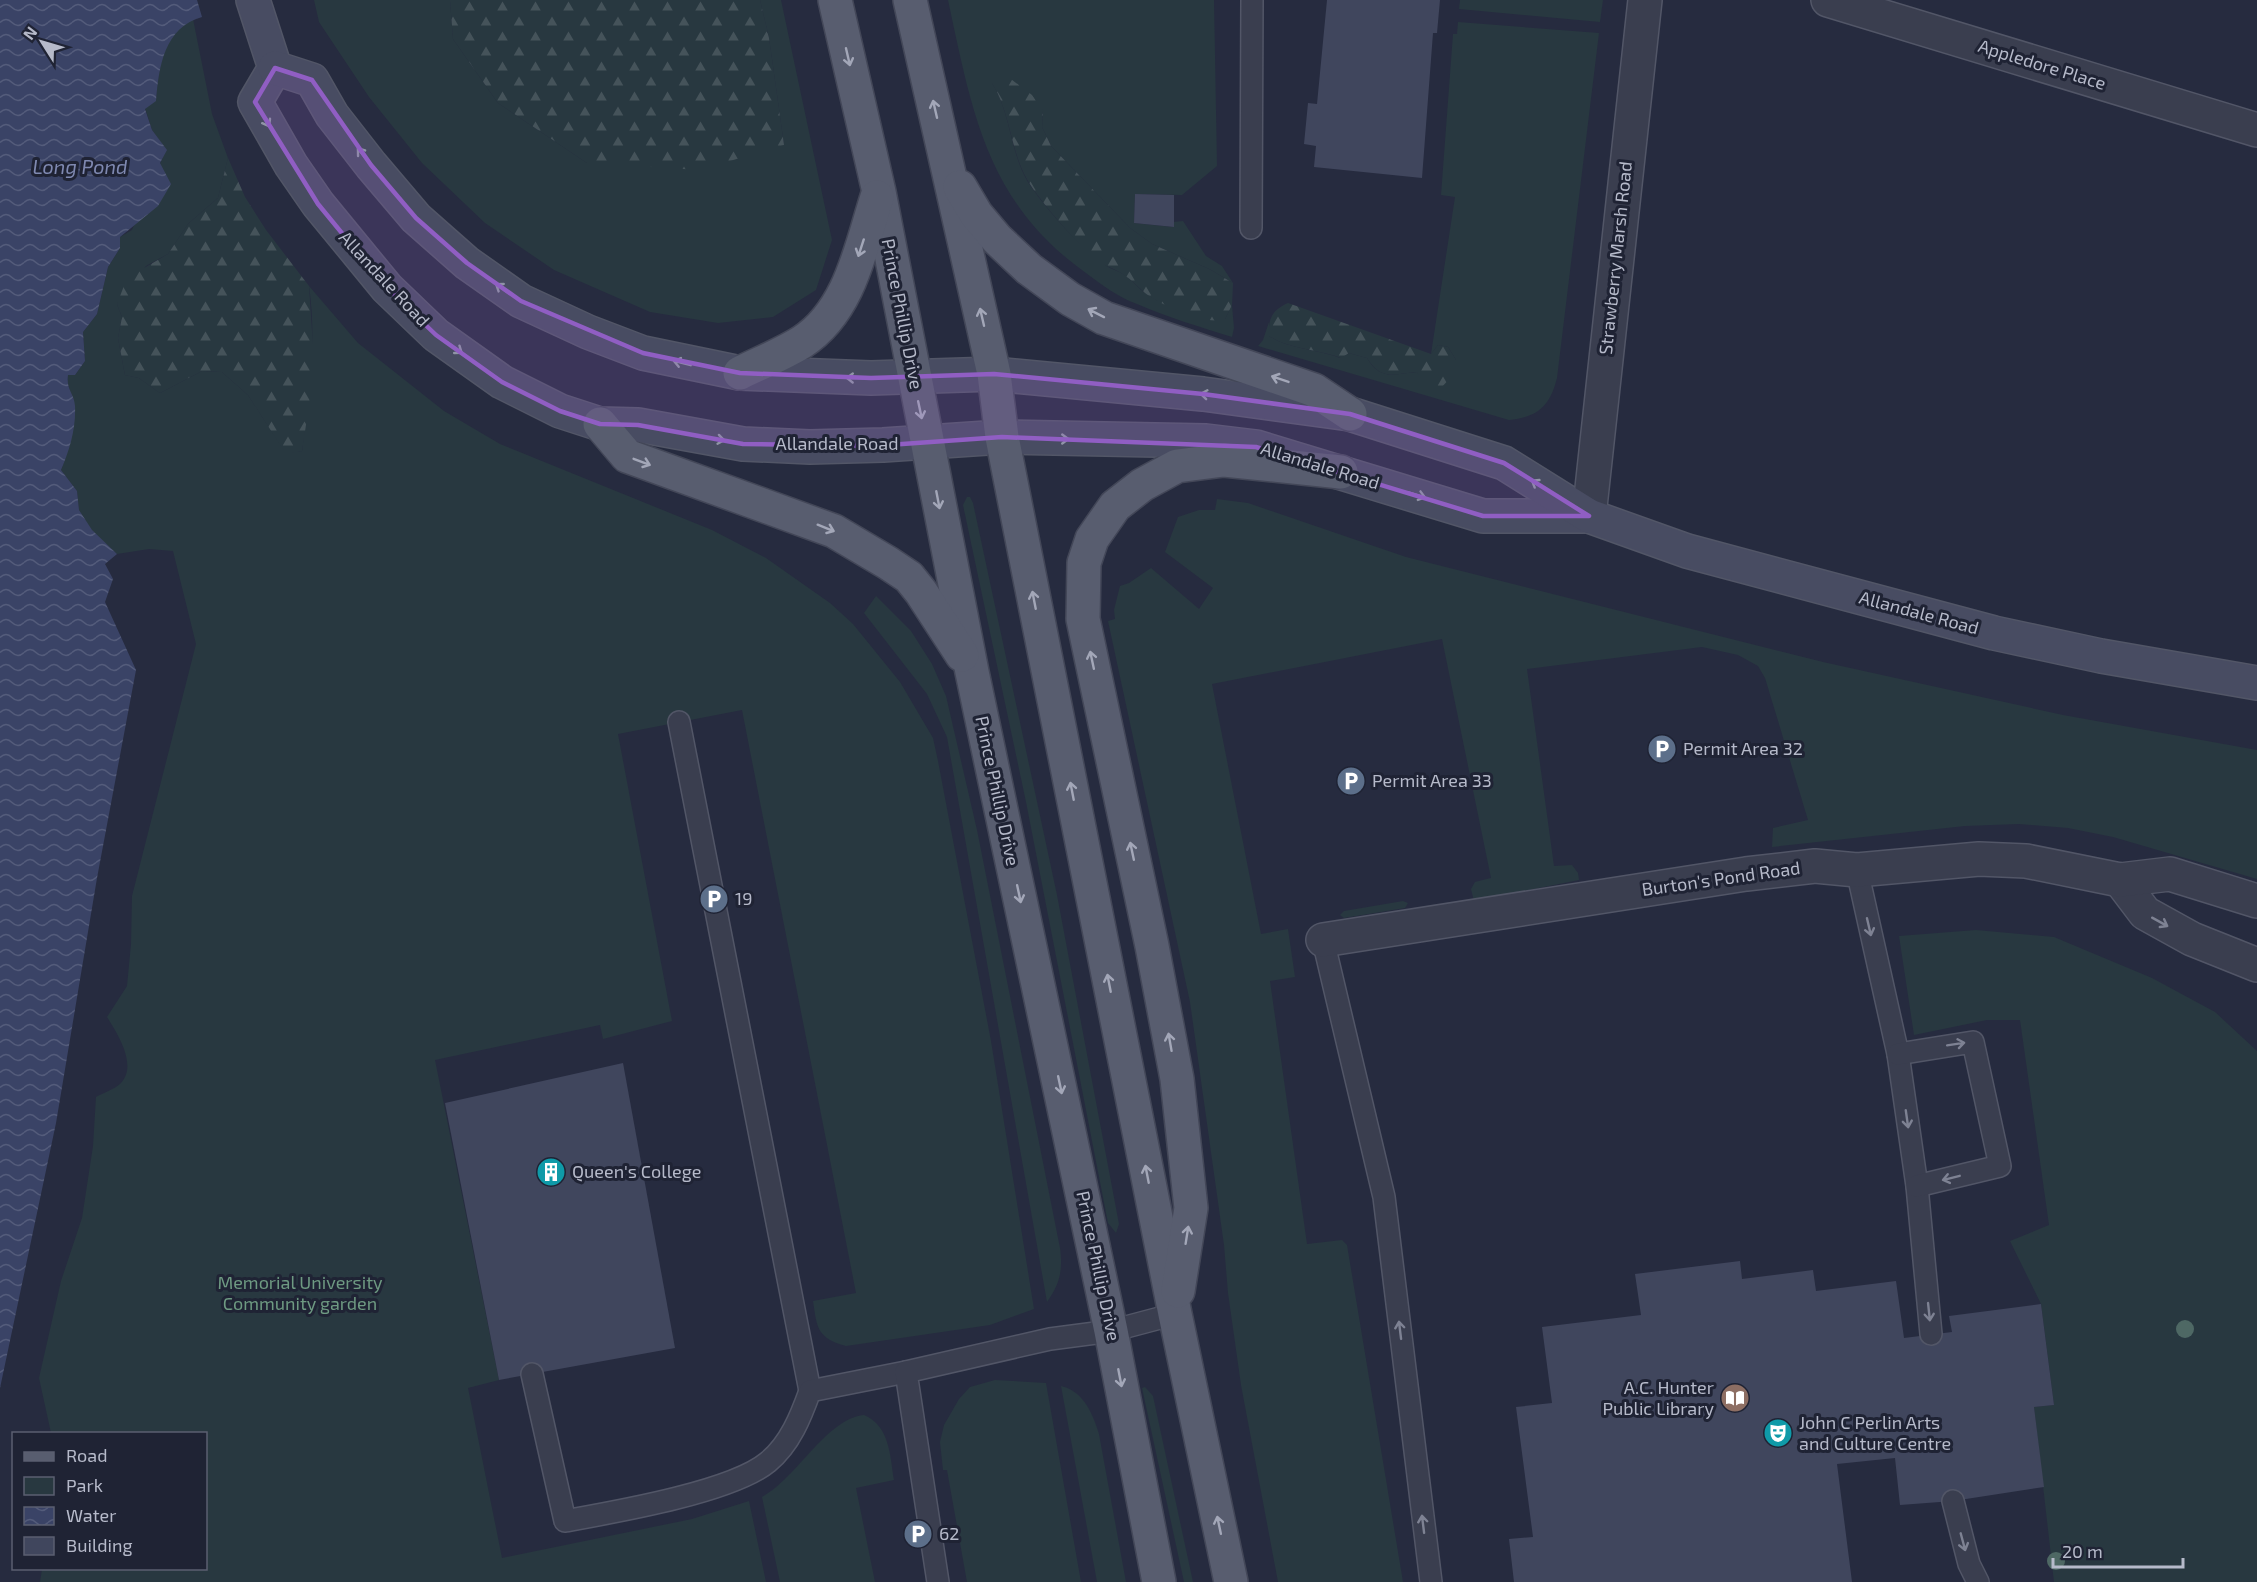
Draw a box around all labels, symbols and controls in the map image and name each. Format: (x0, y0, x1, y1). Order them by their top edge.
north arrow (12, 12, 72, 72)
text: N (19, 22, 41, 43)
street label: Appledore Place (1976, 34, 2109, 94)
one-way arrow (843, 47, 854, 66)
one-way arrow (928, 100, 940, 119)
one-way arrow (259, 110, 271, 127)
one-way arrow (356, 147, 369, 163)
water label: Long Pond (33, 154, 128, 178)
street label: Strawberry Marsh Road (1594, 160, 1636, 356)
street label: Allandale Road (335, 226, 435, 331)
street label: Prince Phillip Drive (878, 237, 928, 391)
one-way arrow (855, 238, 866, 257)
one-way arrow (495, 283, 512, 295)
one-way arrow (1088, 307, 1106, 319)
one-way arrow (975, 308, 987, 327)
one-way arrow (447, 342, 463, 354)
one-way arrow (673, 356, 692, 368)
one-way arrow (845, 372, 865, 384)
one-way arrow (1271, 372, 1290, 383)
one-way arrow (1200, 389, 1220, 400)
one-way arrow (915, 400, 926, 419)
street label: Allandale Road (776, 432, 898, 454)
one-way arrow (1050, 433, 1070, 445)
one-way arrow (706, 434, 725, 445)
street label: Allandale Road (1258, 437, 1382, 494)
one-way arrow (632, 457, 651, 468)
one-way arrow (1531, 479, 1548, 491)
one-way arrow (933, 490, 944, 510)
one-way arrow (1407, 491, 1426, 502)
one-way arrow (816, 523, 834, 534)
street label: Allandale Road (1857, 586, 1981, 639)
one-way arrow (1028, 591, 1039, 610)
one-way arrow (1086, 651, 1097, 670)
street label: Prince Phillip Drive (971, 714, 1025, 868)
parking icon: Permit Area 32 (1646, 733, 1678, 765)
place label: Permit Area 32 (1683, 737, 1803, 759)
parking icon: Permit Area 33 (1335, 765, 1367, 797)
place label: Permit Area 33 (1372, 769, 1492, 791)
one-way arrow (1066, 782, 1077, 802)
one-way arrow (1126, 841, 1137, 861)
street label: Burton's Pond Road (1640, 856, 1802, 900)
parking icon: 19 (698, 883, 730, 915)
one-way arrow (1014, 884, 1026, 903)
place label: 19 (735, 887, 752, 909)
one-way arrow (2151, 916, 2168, 928)
one-way arrow (1864, 918, 1876, 937)
one-way arrow (1103, 973, 1115, 992)
one-way arrow (1164, 1033, 1175, 1052)
one-way arrow (1945, 1039, 1965, 1050)
one-way arrow (1055, 1074, 1066, 1094)
one-way arrow (1901, 1108, 1912, 1128)
building icon: Queen's College (535, 1156, 567, 1188)
place label: Queen's College (572, 1160, 701, 1182)
one-way arrow (1141, 1165, 1152, 1184)
one-way arrow (1942, 1172, 1961, 1184)
street label: Prince Phillip Drive (1072, 1189, 1126, 1343)
one-way arrow (1181, 1226, 1192, 1246)
park label: Memorial University Community garden (217, 1271, 383, 1314)
one-way arrow (1924, 1302, 1935, 1322)
one-way arrow (1394, 1321, 1405, 1341)
one-way arrow (1115, 1368, 1126, 1388)
place label: A.C. Hunter Public Library (1602, 1376, 1714, 1419)
library icon: A.C. Hunter Public Library (1719, 1382, 1751, 1414)
place label: John C Perlin Arts and Culture Centre (1799, 1411, 1951, 1454)
theatre icon: John C Perlin Arts and Culture Centre (1762, 1417, 1794, 1449)
legend (12, 1432, 207, 1570)
text: Road (66, 1444, 107, 1466)
text: Park (66, 1474, 103, 1496)
text: Water (66, 1504, 116, 1526)
one-way arrow (1213, 1515, 1224, 1535)
one-way arrow (1417, 1515, 1428, 1534)
parking icon: 62 (902, 1518, 934, 1550)
place label: 62 (939, 1522, 959, 1544)
scale bar (2053, 1531, 2184, 1569)
one-way arrow (1958, 1532, 1970, 1551)
text: Building (66, 1534, 133, 1556)
text: 20 m (2062, 1540, 2103, 1562)

